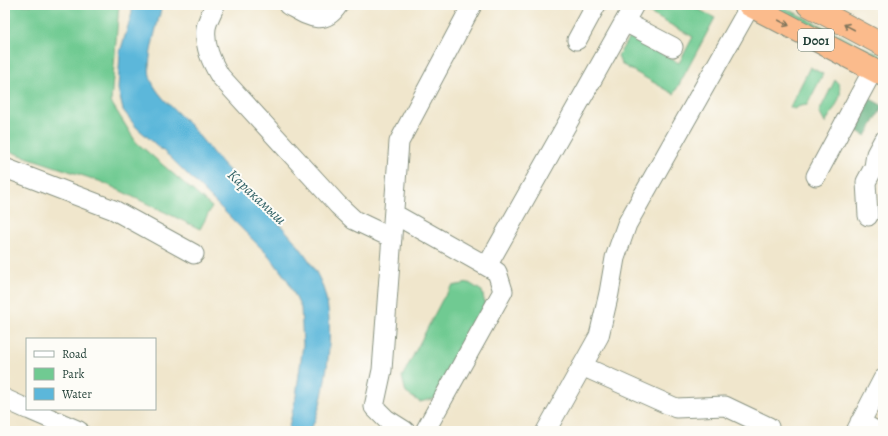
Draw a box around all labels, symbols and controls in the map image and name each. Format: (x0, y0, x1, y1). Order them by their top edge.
one-way arrow (777, 20, 789, 27)
one-way arrow (843, 23, 855, 30)
road number: D001 (798, 29, 834, 51)
water label: Каракамыш (223, 165, 291, 229)
legend (26, 338, 156, 410)
text: Road (62, 346, 88, 362)
text: Park (62, 366, 85, 382)
text: Water (61, 386, 92, 402)

